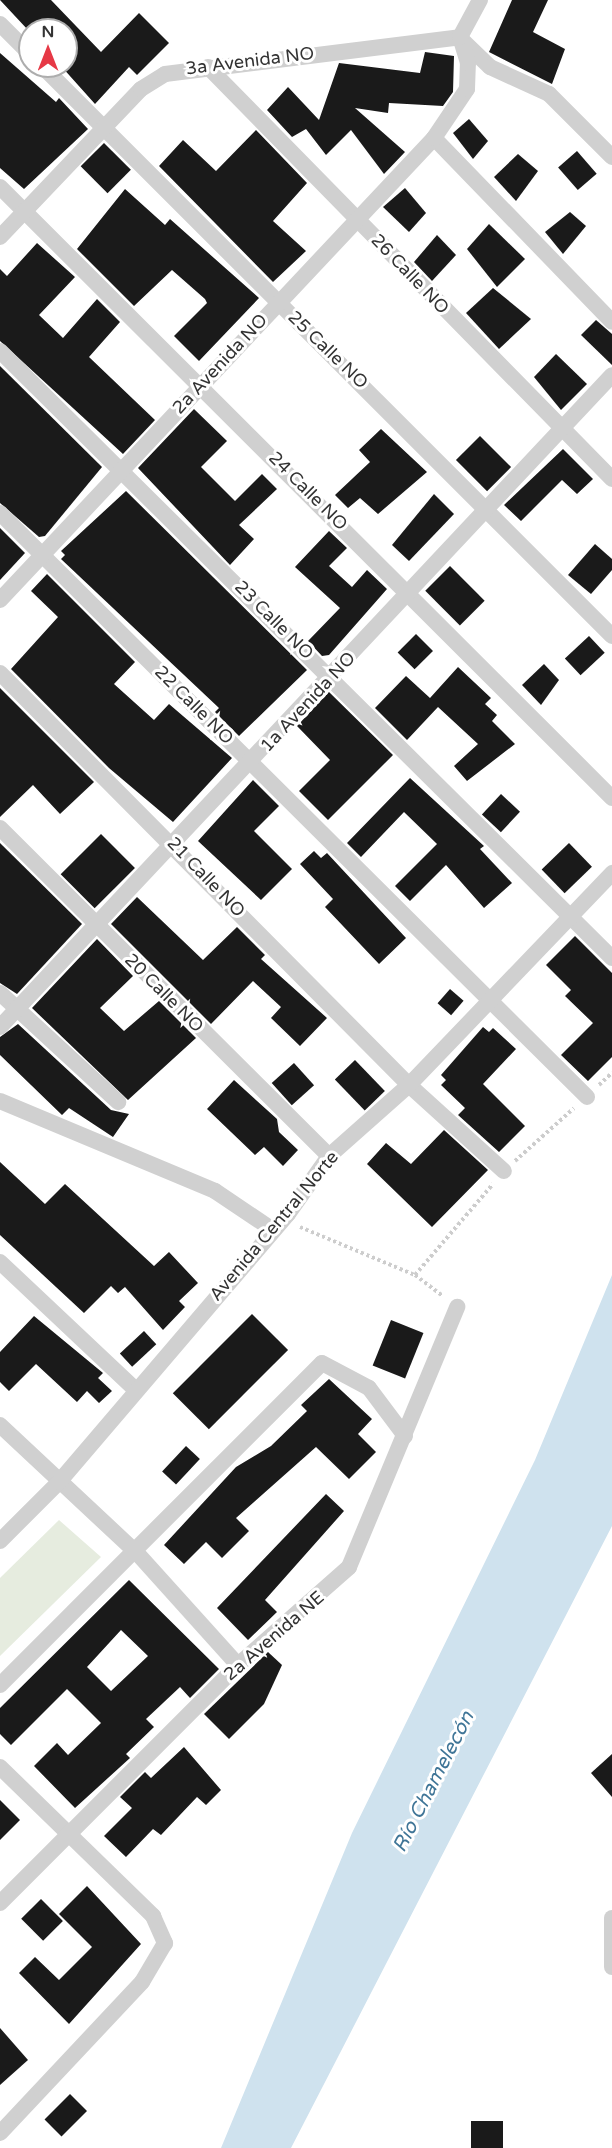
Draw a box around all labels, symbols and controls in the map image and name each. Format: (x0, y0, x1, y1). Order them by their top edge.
north arrow (18, 18, 78, 78)
text: N (42, 22, 54, 42)
street label: 3a Avenida NO (185, 42, 315, 80)
street label: 26 Calle NO (367, 230, 453, 318)
street label: 25 Calle NO (284, 307, 372, 393)
street label: 2a Avenida NO (168, 309, 272, 419)
street label: 24 Calle NO (264, 447, 352, 535)
street label: 23 Calle NO (230, 576, 318, 664)
street label: 1a Avenida NO (256, 647, 360, 757)
street label: 22 Calle NO (150, 661, 238, 749)
street label: 21 Calle NO (163, 833, 249, 921)
street label: 20 Calle NO (120, 949, 208, 1037)
street label: Avenida Central Norte (205, 1147, 343, 1305)
street label: 2a Avenida NE (219, 1587, 329, 1685)
water label: Río Chamelecón (388, 1708, 480, 1856)

